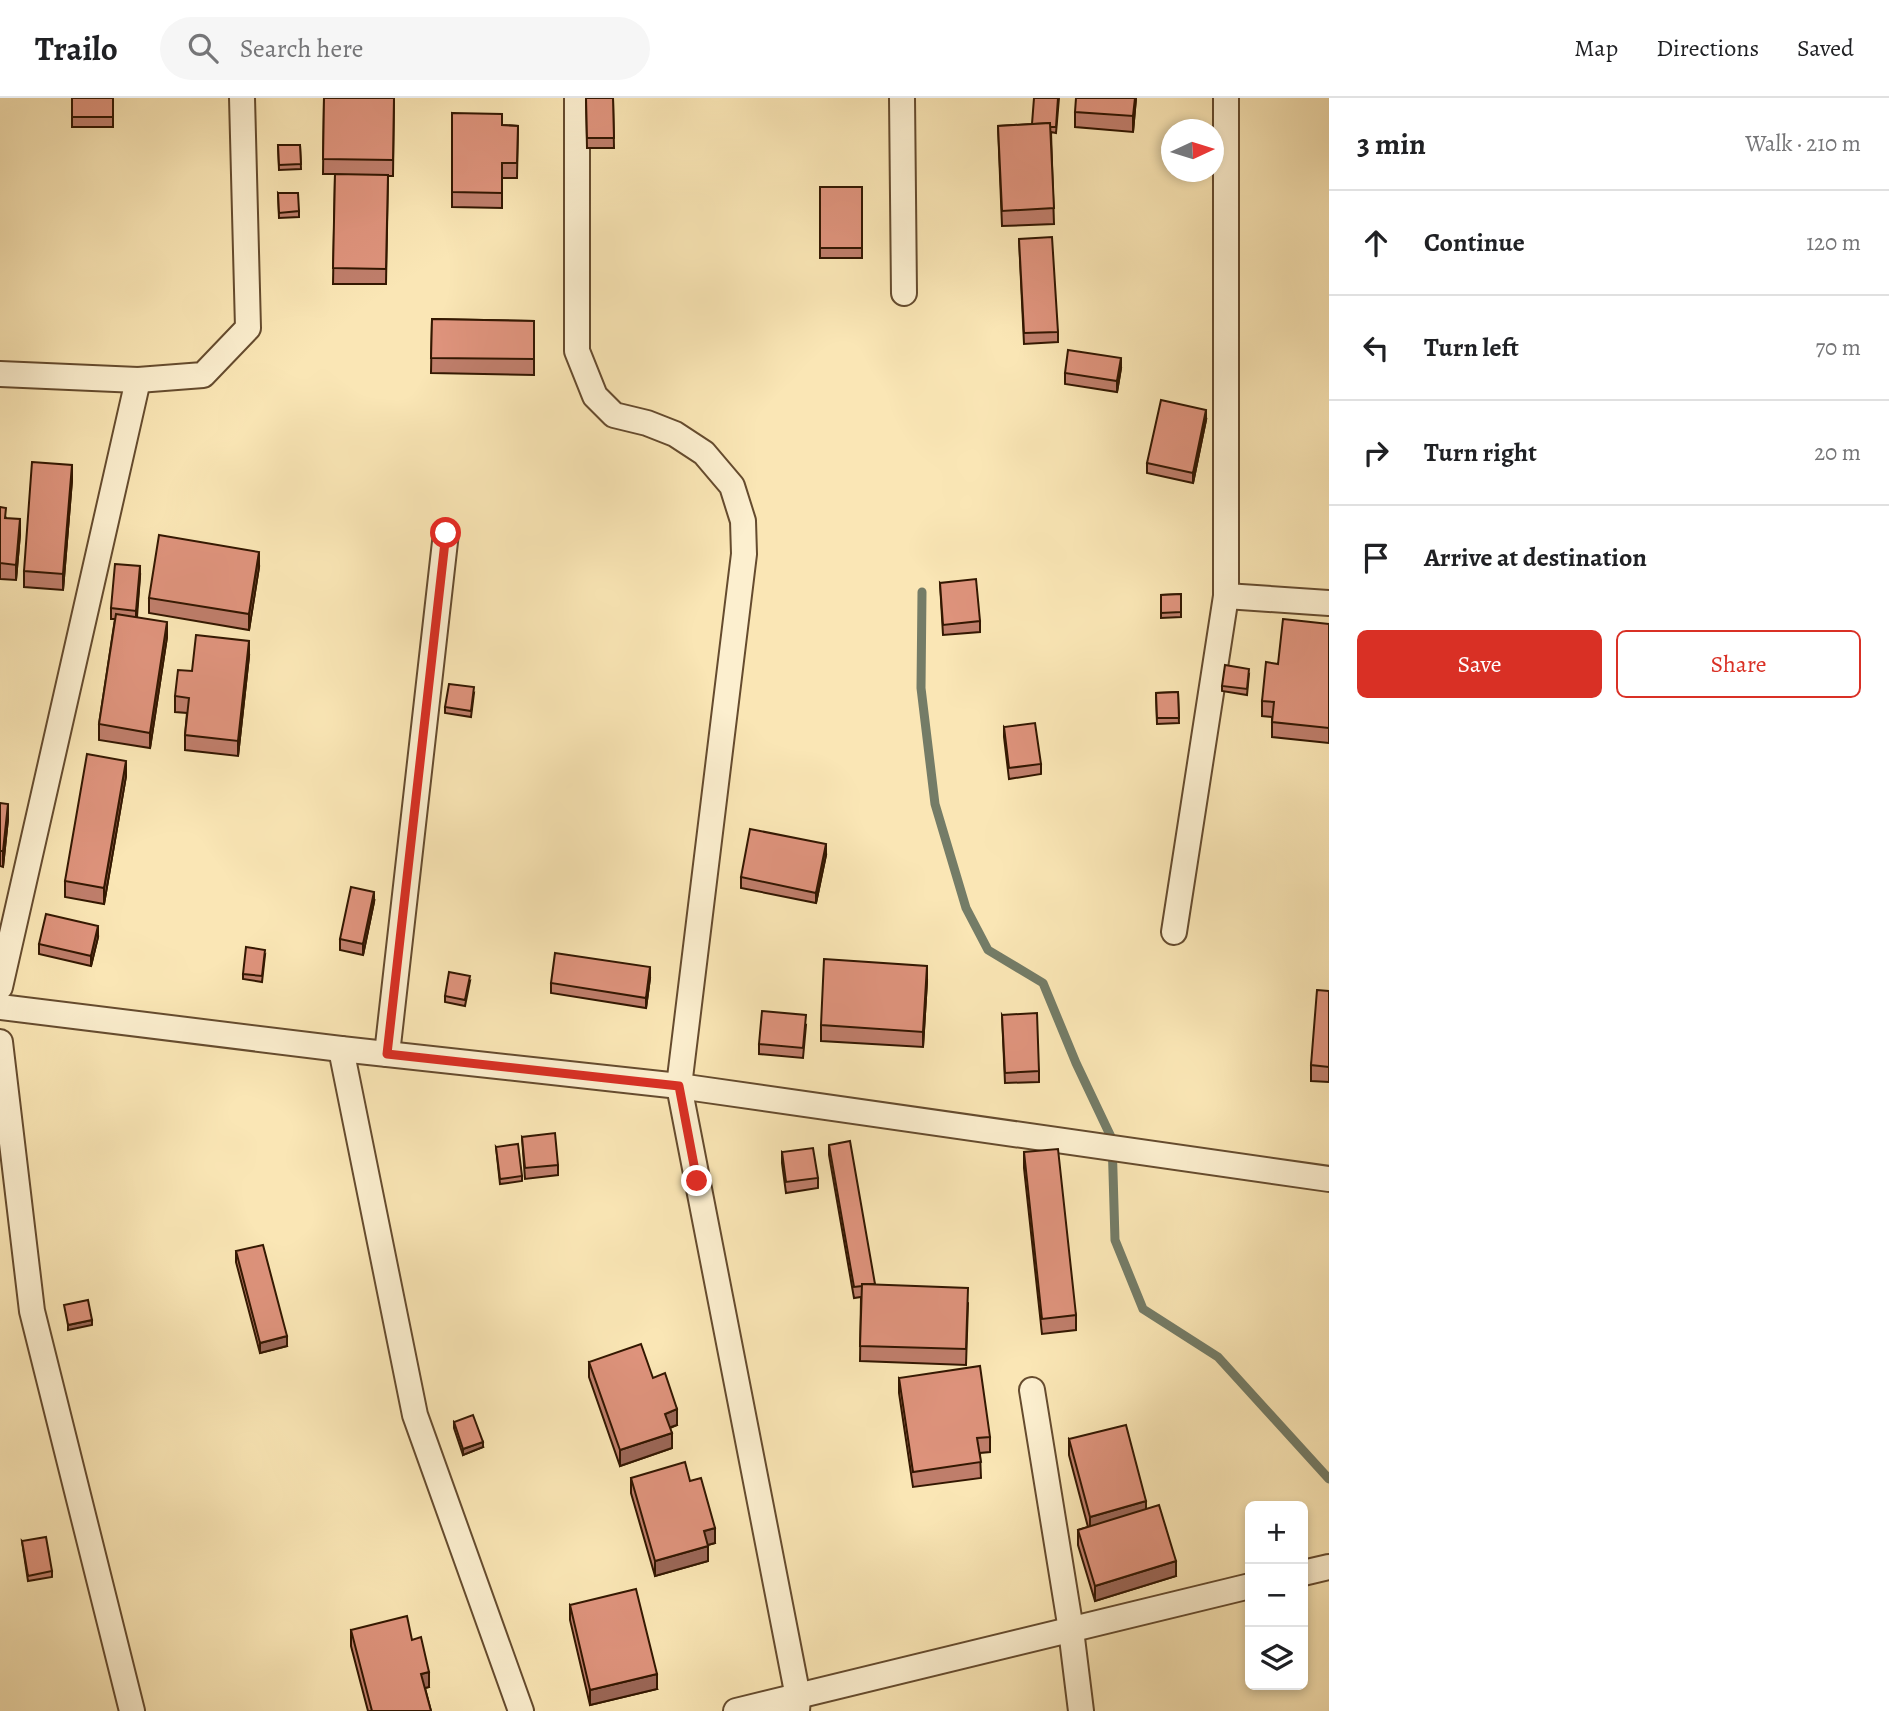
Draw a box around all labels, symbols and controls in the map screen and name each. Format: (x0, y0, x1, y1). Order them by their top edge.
search box (160, 17, 650, 80)
text: Trailo (35, 26, 118, 71)
icon: search (184, 29, 222, 67)
text: Search here (240, 31, 364, 66)
text: Map (1574, 32, 1618, 64)
text: Directions (1656, 32, 1759, 64)
text: Saved (1797, 32, 1854, 64)
north arrow (1161, 119, 1224, 182)
text: 3 min (1357, 124, 1426, 164)
text: Walk · 210 m (1745, 128, 1861, 159)
icon: ahead (1357, 224, 1395, 262)
text: Continue (1424, 225, 1525, 260)
text: 120 m (1806, 227, 1861, 258)
icon: left (1357, 329, 1395, 367)
text: Turn left (1424, 330, 1519, 365)
text: 70 m (1815, 332, 1861, 363)
icon: right (1357, 434, 1395, 472)
text: Turn right (1424, 435, 1537, 470)
text: 20 m (1814, 437, 1861, 468)
route start (430, 517, 461, 548)
icon: arrive (1357, 539, 1395, 577)
text: Arrive at destination (1424, 540, 1647, 575)
button: Save (1357, 630, 1602, 698)
button: Share (1616, 630, 1861, 698)
route end (681, 1165, 712, 1196)
map controls (1245, 1501, 1308, 1690)
button: + (1245, 1501, 1308, 1564)
button: − (1245, 1564, 1308, 1627)
button: layers (1245, 1627, 1308, 1690)

